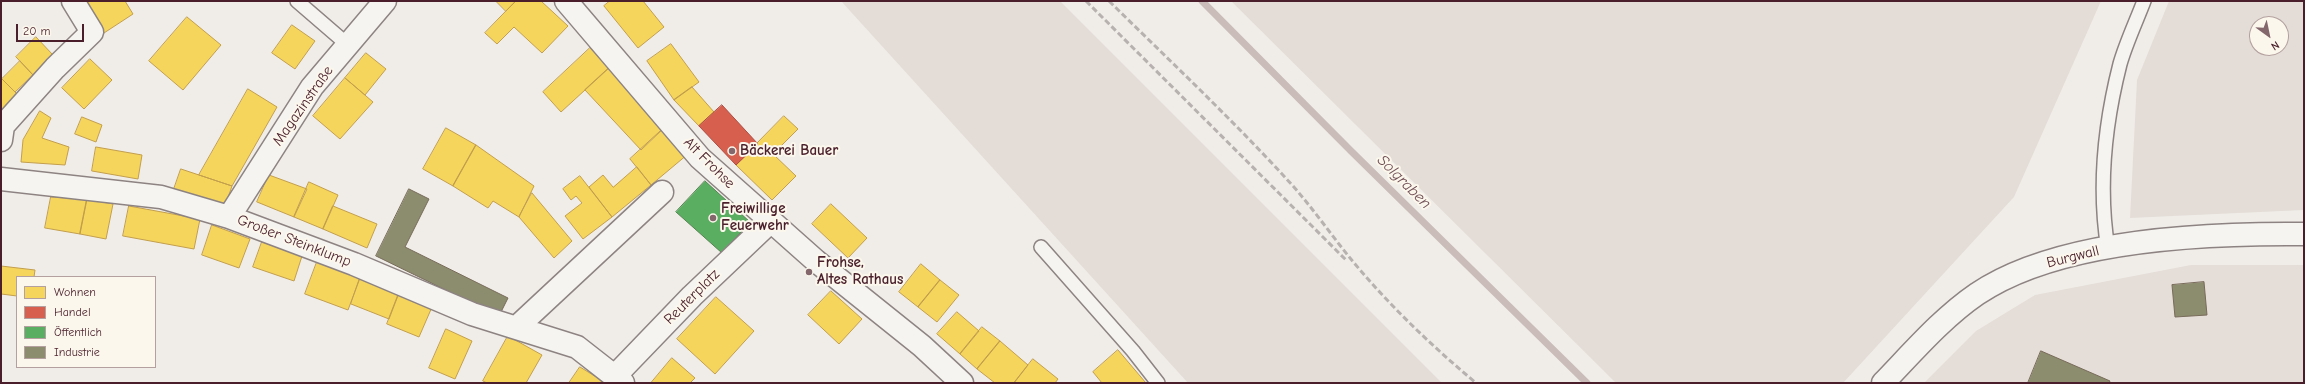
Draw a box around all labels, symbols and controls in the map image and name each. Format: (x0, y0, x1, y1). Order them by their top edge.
scale bar (18, 16, 86, 42)
north arrow (2249, 16, 2289, 56)
text: 20 m (23, 24, 51, 38)
text: N (2269, 38, 2282, 53)
street label: Magazinstraße (269, 63, 337, 149)
street label: Alt Frohse (680, 134, 738, 192)
place label: Bäckerei Bauer (740, 142, 838, 160)
marker: Bäckerei Bauer (727, 146, 737, 156)
water label: Solgraben (1373, 151, 1435, 213)
place label: Freiwillige Feuerwehr (721, 200, 789, 235)
street label: Großer Steinklump (234, 211, 354, 271)
marker: Freiwillige Feuerwehr (708, 213, 718, 223)
street label: Burgwall (2045, 242, 2101, 272)
place label: Frohse, Altes Rathaus (817, 254, 903, 289)
street label: Reuterplatz (661, 266, 723, 328)
marker: Frohse, Altes Rathaus (804, 267, 814, 277)
legend (16, 276, 156, 368)
text: Wohnen (54, 285, 96, 299)
text: Handel (54, 305, 91, 319)
text: Öffentlich (54, 325, 102, 339)
text: Industrie (54, 345, 100, 359)

